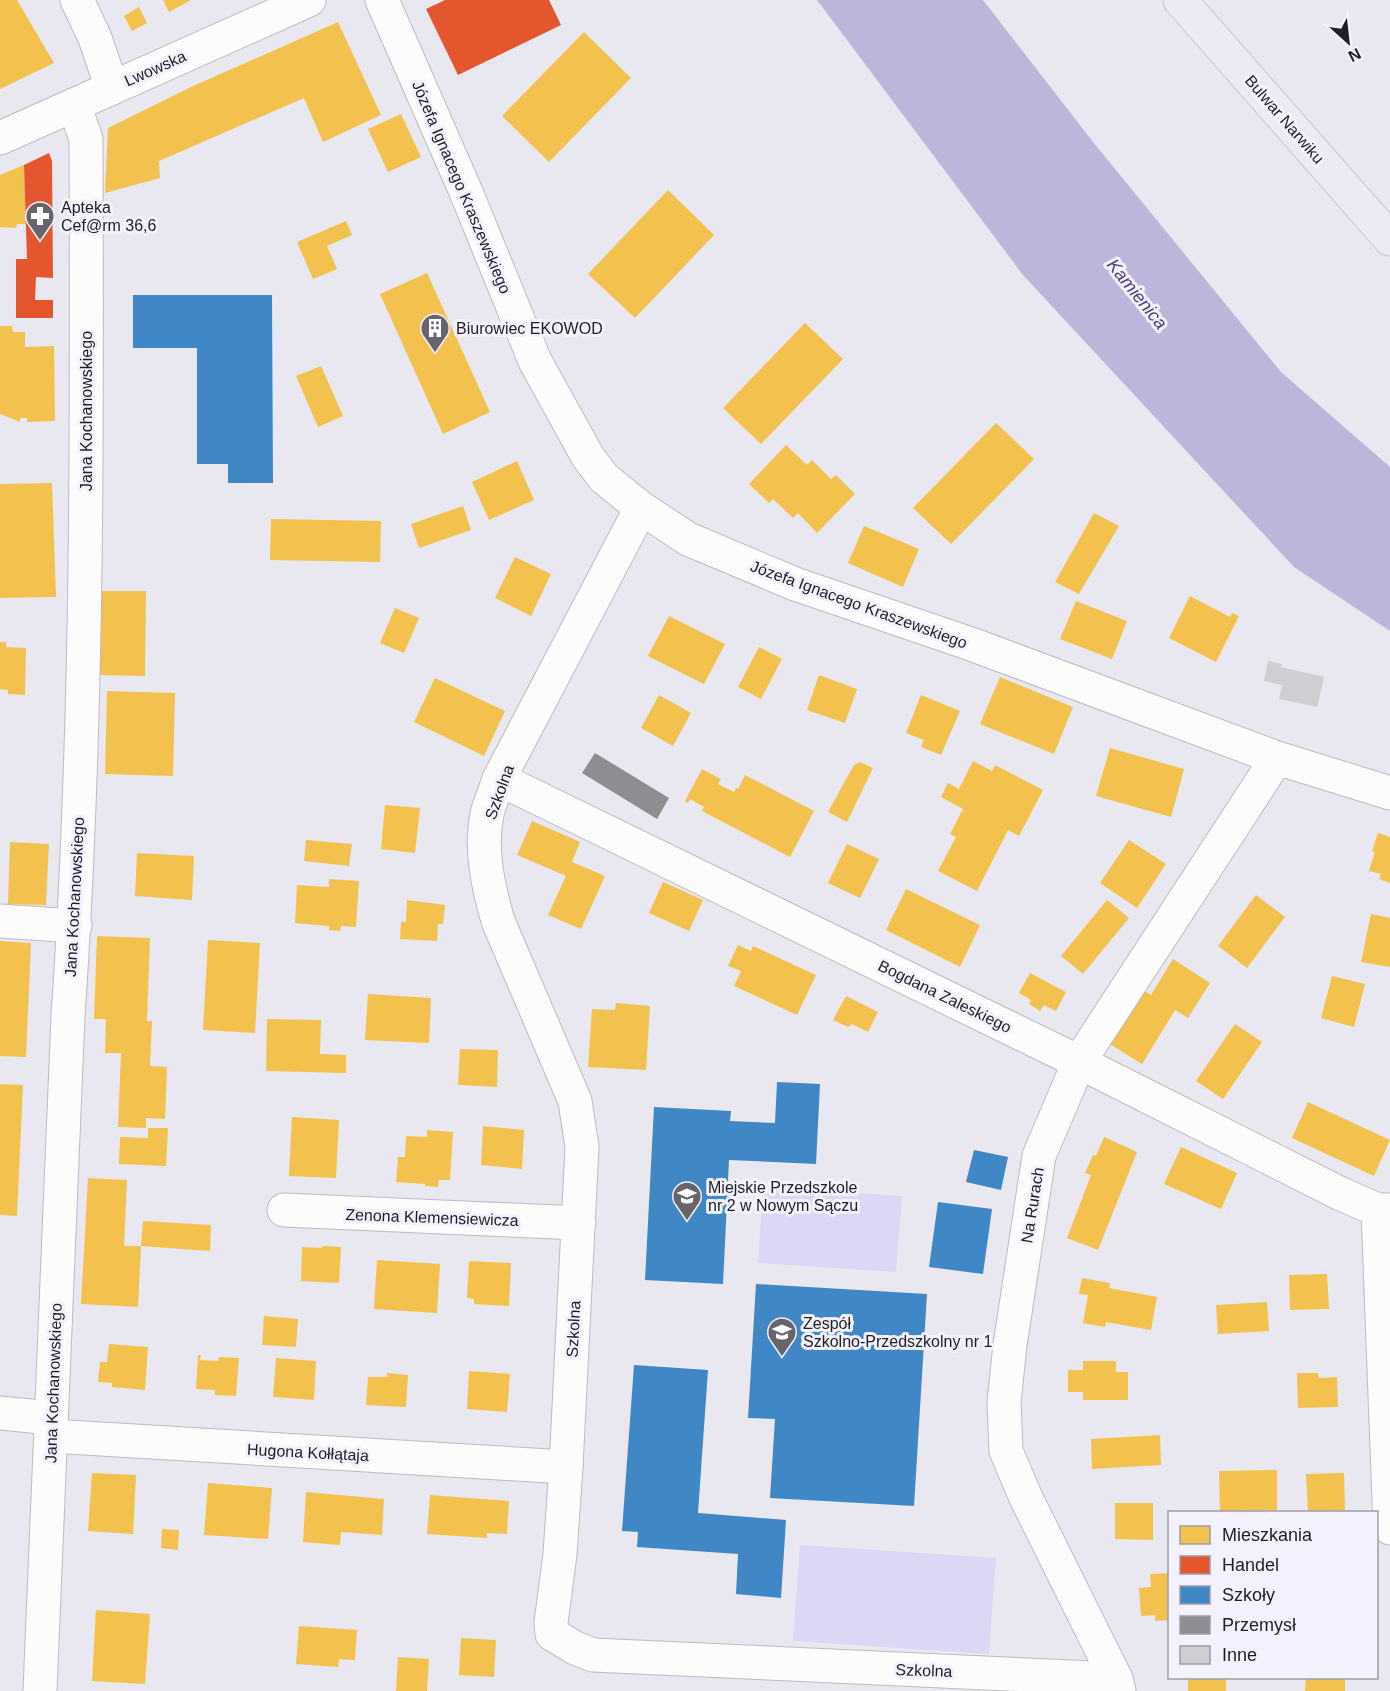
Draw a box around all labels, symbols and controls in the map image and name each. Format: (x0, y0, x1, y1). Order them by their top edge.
north arrow (1318, 12, 1378, 72)
text: N (1346, 45, 1364, 65)
street label: Lwowska (122, 47, 189, 90)
street label: Bulwar Narwiku (1242, 72, 1327, 167)
street label: Józefa Ignacego Kraszewskiego (409, 78, 514, 296)
place label: Apteka Cef@rm 36,6 (61, 199, 156, 234)
pharmacy icon: Apteka Cef@rm 36,6 (24, 200, 56, 242)
water label: Kamienica (1103, 255, 1171, 333)
building icon: Biurowiec EKOWOD (419, 312, 451, 354)
place label: Biurowiec EKOWOD (456, 320, 603, 337)
street label: Jana Kochanowskiego (78, 331, 95, 491)
street label: Józefa Ignacego Kraszewskiego (748, 557, 970, 652)
street label: Szkolna (482, 762, 517, 822)
street label: Jana Kochanowskiego (62, 817, 87, 977)
street label: Bogdana Zaleskiego (875, 957, 1014, 1036)
street label: Na Rurach (1018, 1166, 1047, 1244)
place label: Miejskie Przedszkole nr 2 w Nowym Sączu (708, 1179, 858, 1214)
school or university icon: Miejskie Przedszkole nr 2 w Nowym Sączu (671, 1180, 703, 1222)
street label: Zenona Klemensiewicza (345, 1206, 519, 1229)
street label: Szkolna (564, 1300, 583, 1358)
street label: Jana Kochanowskiego (42, 1303, 65, 1463)
place label: Zespół Szkolno-Przedszkolny nr 1 (803, 1315, 993, 1350)
school or university icon: Zespół Szkolno-Przedszkolny nr 1 (766, 1316, 798, 1358)
street label: Hugona Kołłątaja (247, 1441, 369, 1464)
legend (1168, 1511, 1378, 1679)
text: Mieszkania (1222, 1525, 1313, 1545)
text: Handel (1222, 1555, 1279, 1575)
text: Szkoły (1222, 1585, 1275, 1605)
text: Przemysł (1222, 1615, 1296, 1635)
text: Inne (1222, 1645, 1257, 1665)
street label: Szkolna (895, 1661, 953, 1680)

